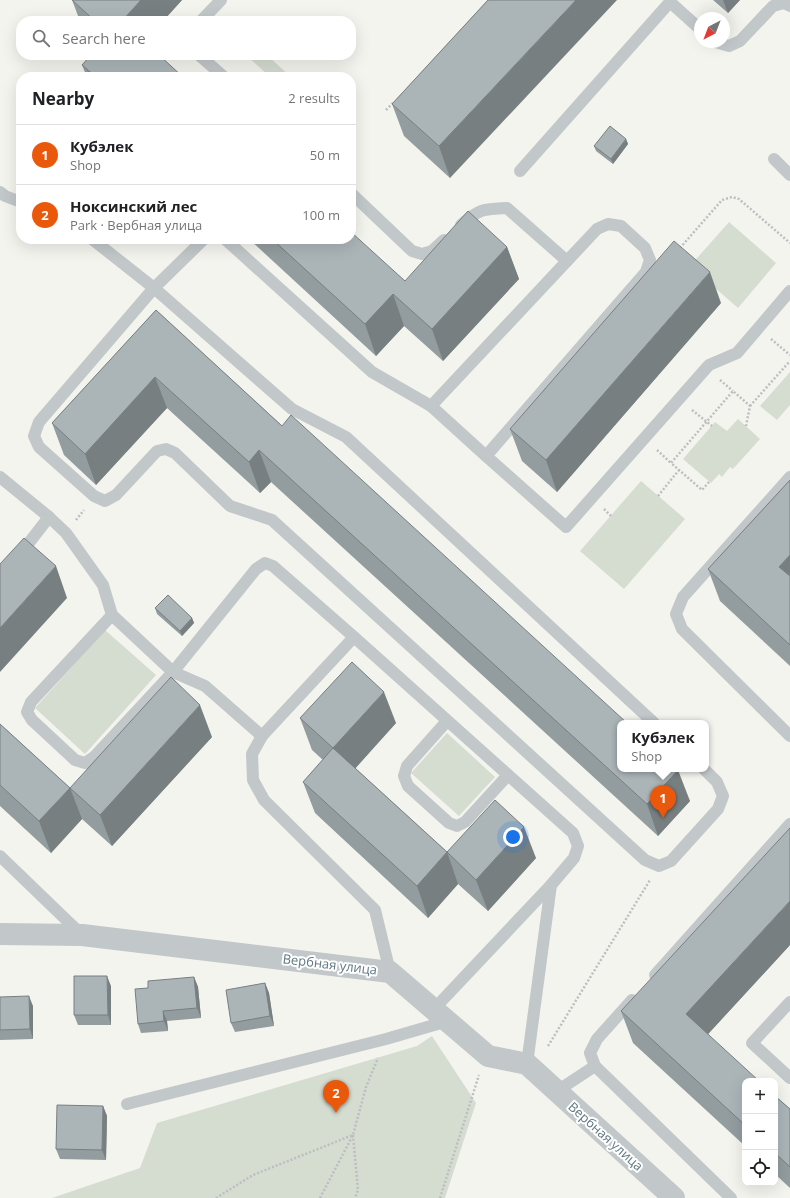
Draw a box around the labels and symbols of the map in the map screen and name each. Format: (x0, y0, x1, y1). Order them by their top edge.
north arrow (694, 12, 730, 48)
pin: 1 (650, 785, 676, 818)
your location (503, 827, 523, 847)
street label: Вербная улица (282, 949, 378, 979)
pin: 2 (323, 1080, 349, 1113)
street label: Вербная улица (565, 1098, 647, 1174)

